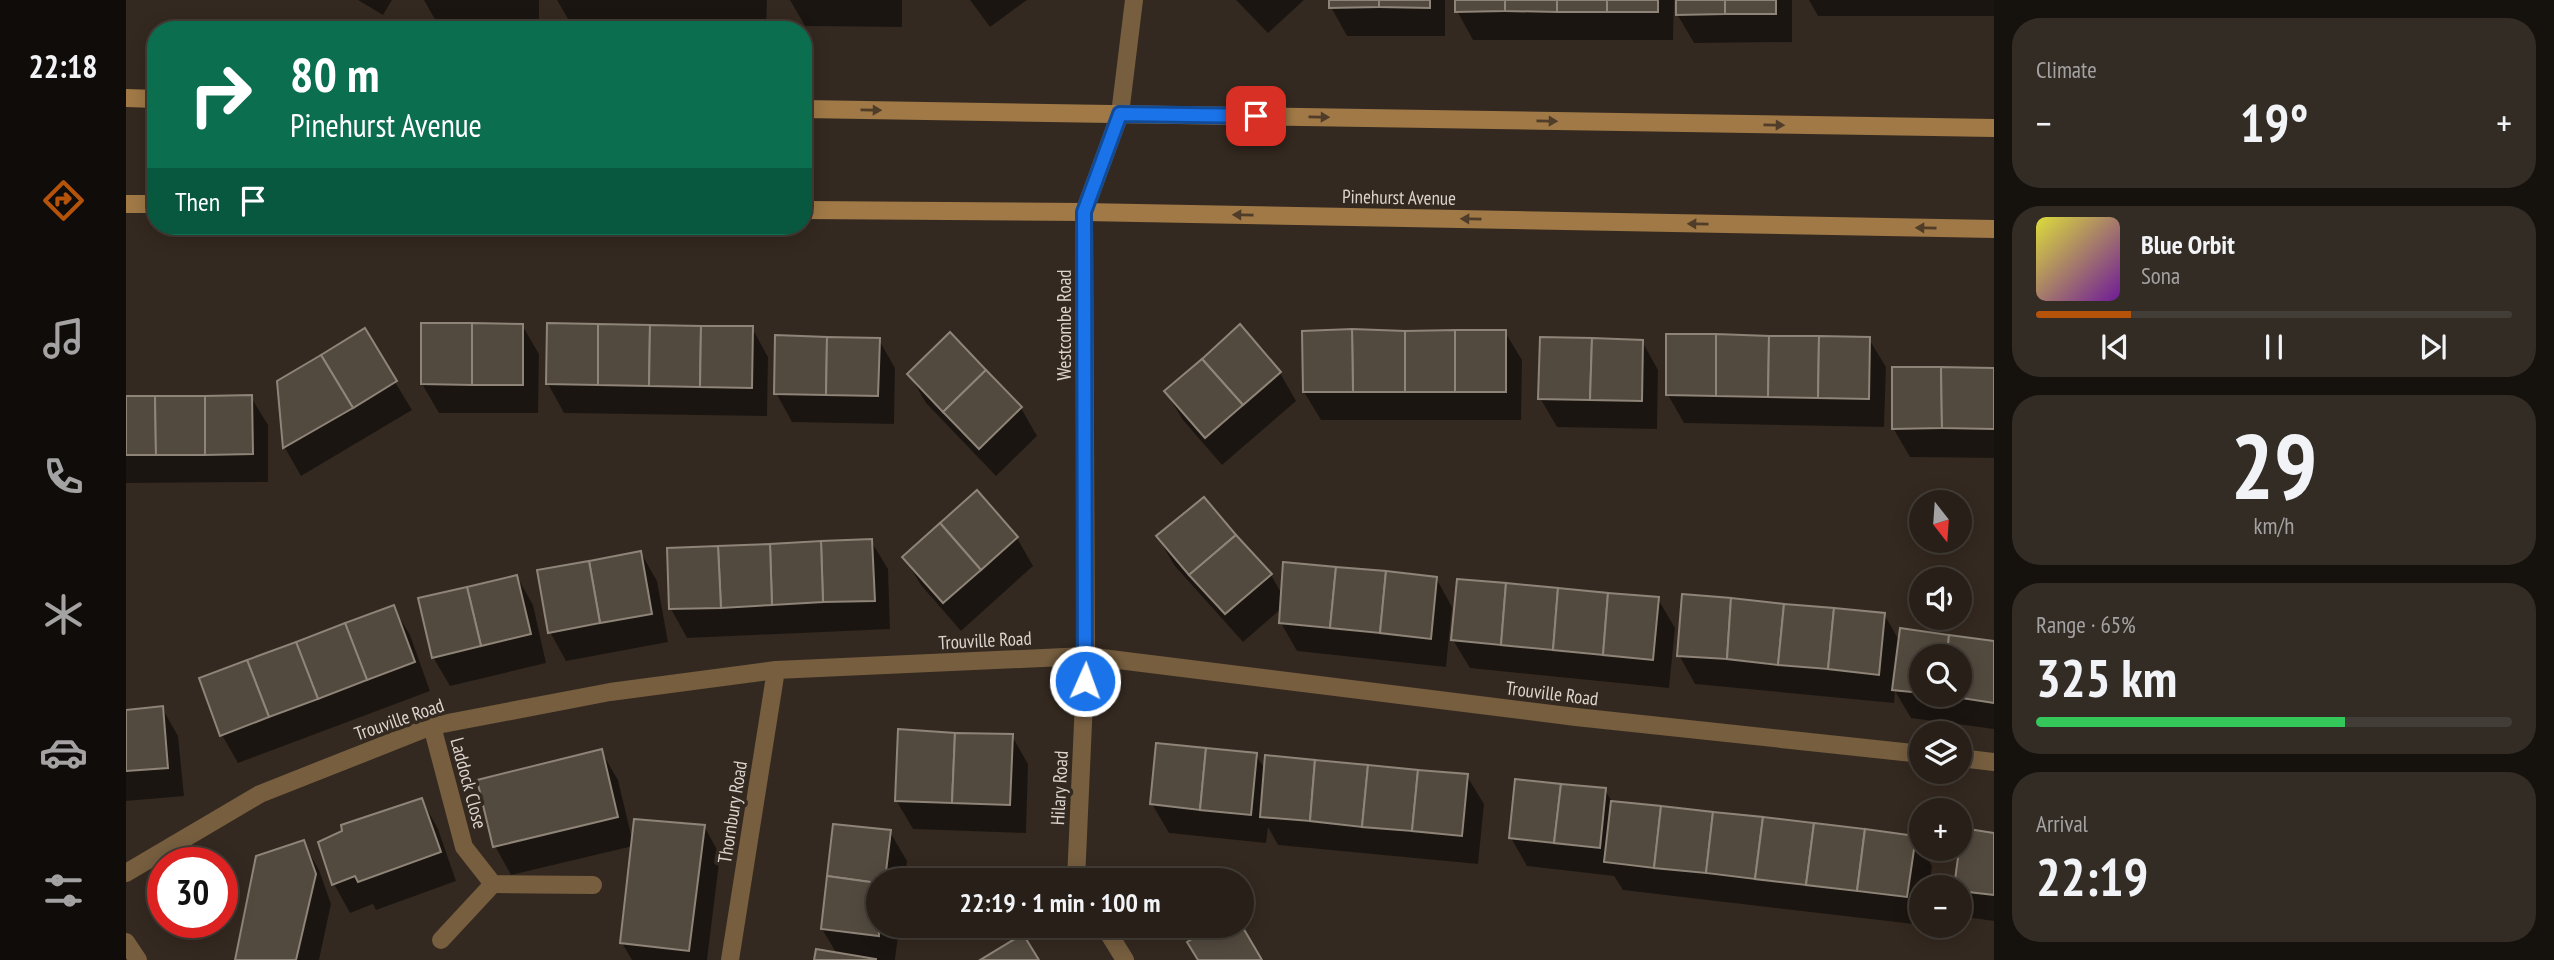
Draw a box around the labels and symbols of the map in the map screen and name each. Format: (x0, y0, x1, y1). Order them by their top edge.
pin (1226, 86, 1286, 146)
one-way arrow (861, 104, 883, 116)
one-way arrow (1309, 112, 1331, 123)
one-way arrow (1536, 115, 1558, 127)
one-way arrow (1764, 119, 1786, 131)
street label: Pinehurst Avenue (1342, 184, 1456, 210)
one-way arrow (1232, 209, 1254, 221)
one-way arrow (1460, 214, 1482, 225)
one-way arrow (1687, 218, 1709, 230)
one-way arrow (1915, 222, 1937, 234)
street label: Westcombe Road (1052, 270, 1076, 380)
north arrow (1909, 490, 1972, 553)
street label: Trouville Road (938, 626, 1032, 654)
position arrow (1048, 644, 1122, 718)
street label: Trouville Road (1504, 675, 1600, 711)
street label: Trouville Road (351, 692, 447, 746)
street label: Laddock Close (445, 735, 493, 831)
street label: Hilary Road (1045, 750, 1073, 826)
street label: Thornbury Road (712, 759, 752, 865)
speed limit sign: 30 (147, 847, 238, 938)

